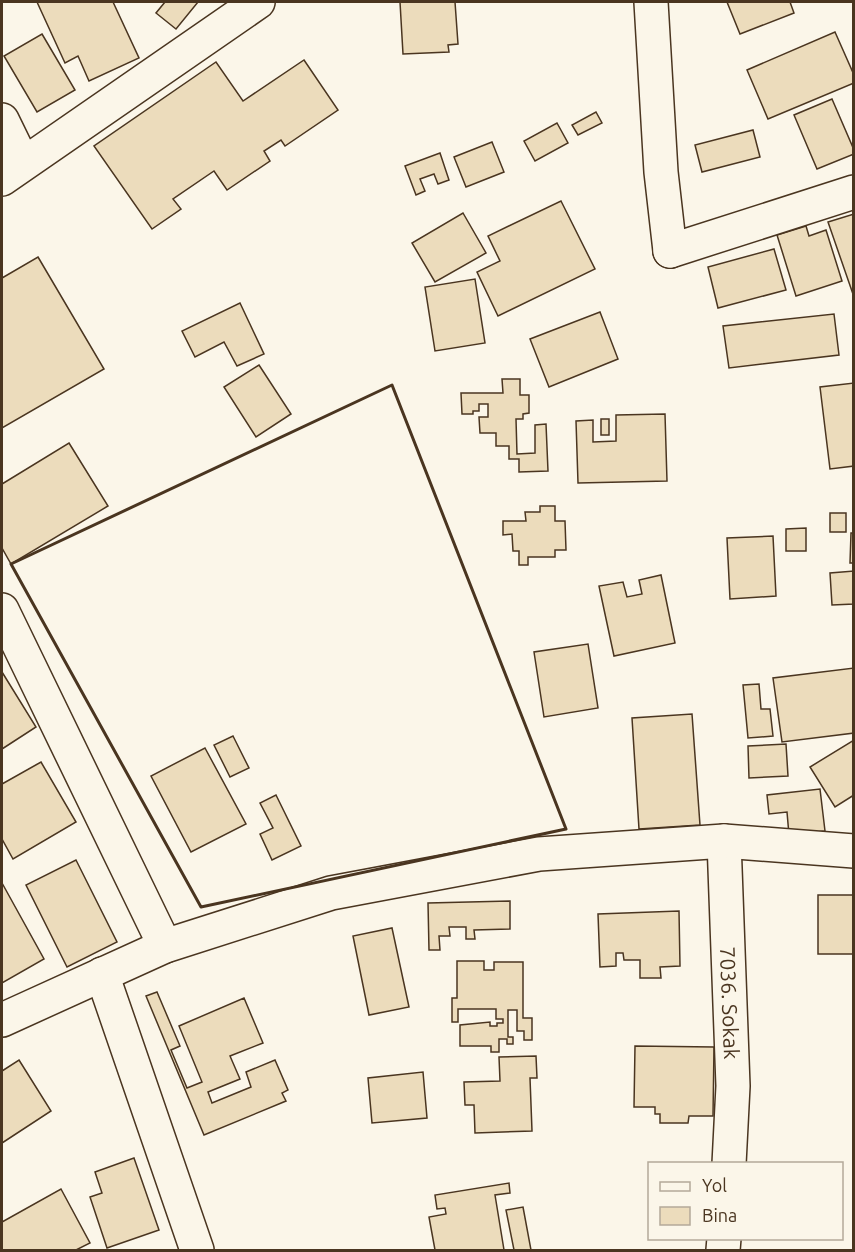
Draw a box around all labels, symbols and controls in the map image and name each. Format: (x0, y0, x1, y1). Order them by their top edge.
street label: 7036. Sokak (716, 946, 744, 1060)
legend (648, 1162, 843, 1240)
text: Yol (702, 1175, 727, 1195)
text: Bina (702, 1205, 737, 1225)

